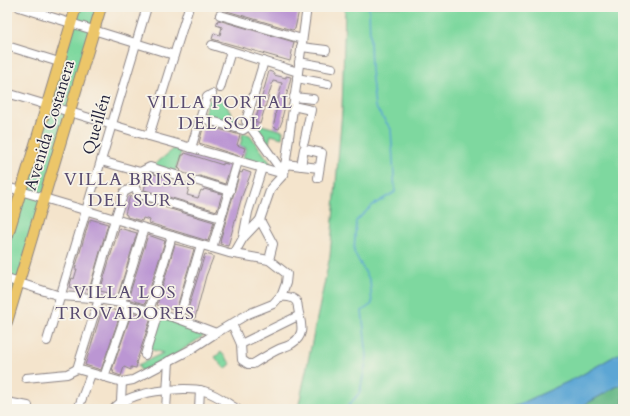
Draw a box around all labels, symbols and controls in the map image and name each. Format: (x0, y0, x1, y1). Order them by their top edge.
street label: Avenida Costanera (19, 56, 80, 193)
district label: VILLA PORTAL DEL SOL (147, 90, 293, 136)
street label: Queillén (77, 91, 116, 157)
district label: VILLA BRISAS DEL SUR (64, 167, 196, 213)
district label: VILLA LOS TROVADORES (55, 280, 195, 326)

